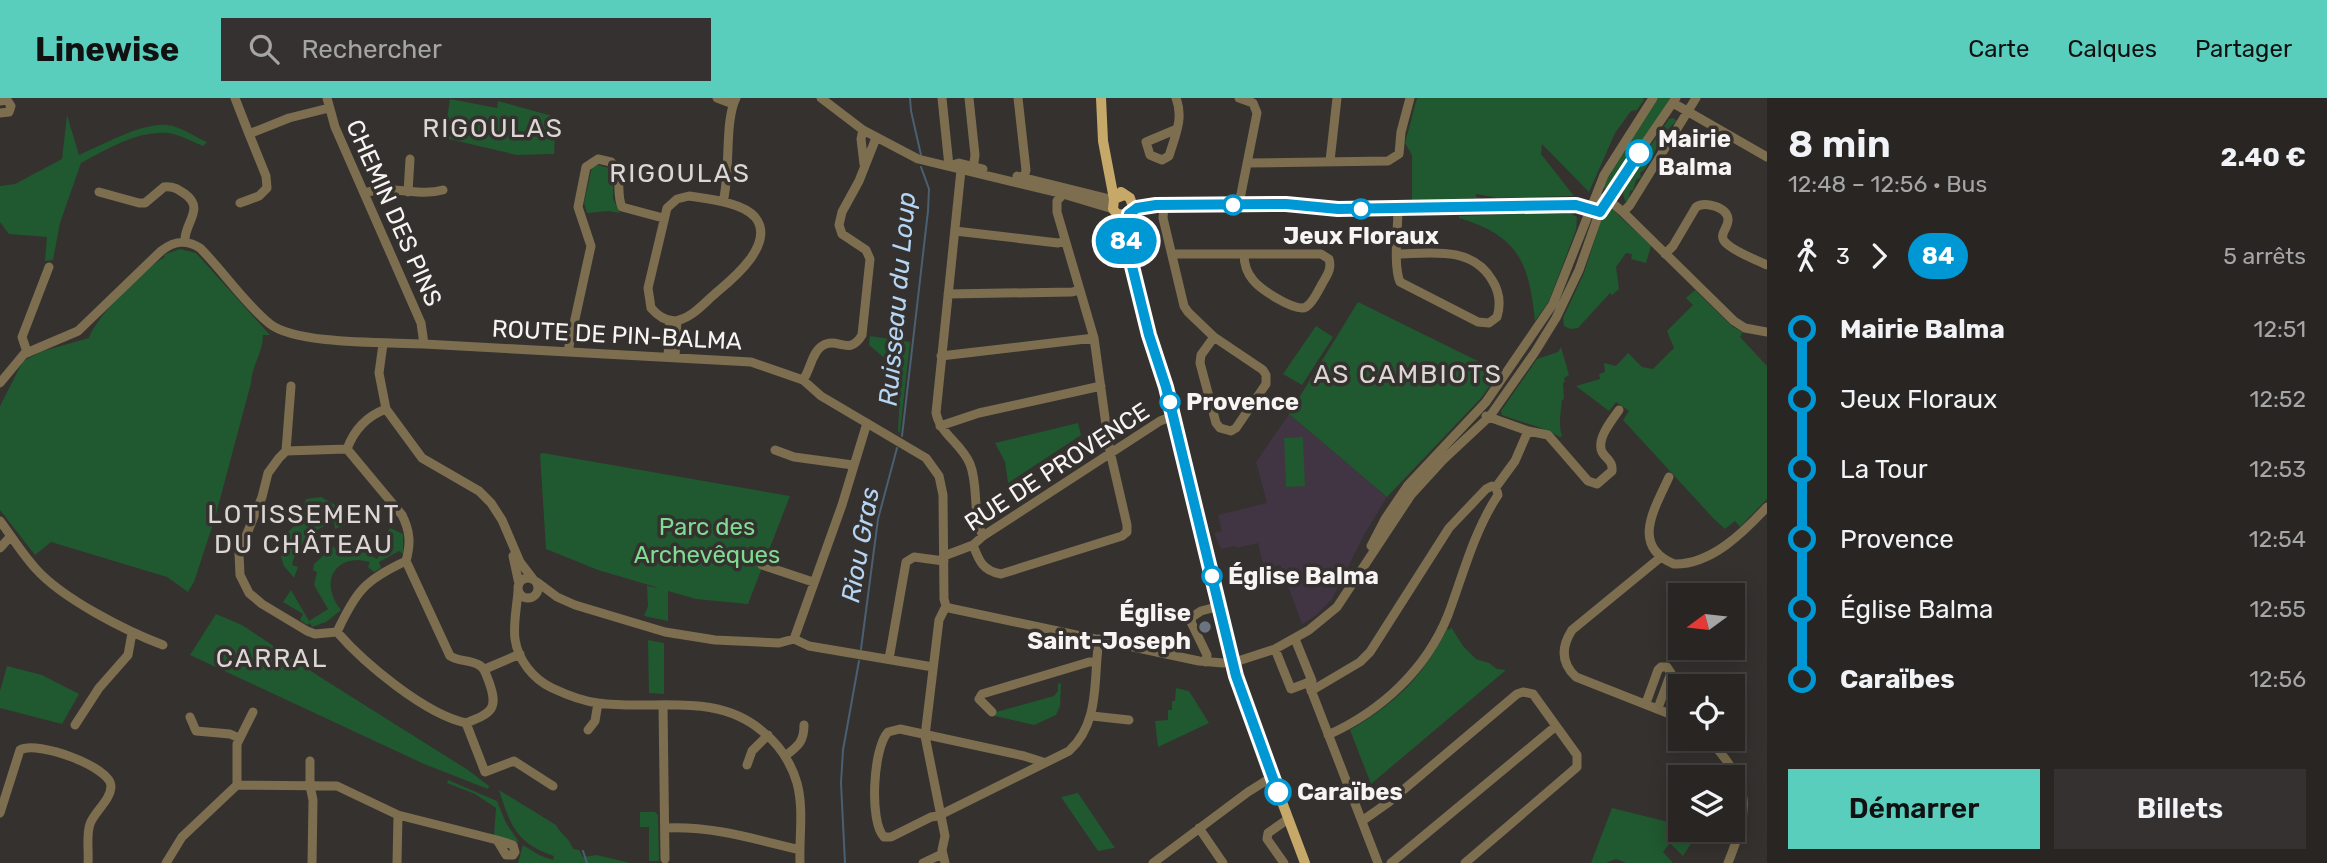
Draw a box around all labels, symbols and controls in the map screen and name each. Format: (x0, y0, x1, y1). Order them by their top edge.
search box (221, 18, 711, 81)
text: Linewise (35, 30, 179, 69)
icon: search (245, 30, 283, 68)
text: Rechercher (301, 34, 442, 65)
text: Carte (1968, 35, 2029, 63)
text: Calques (2067, 35, 2157, 63)
text: Partager (2195, 35, 2292, 63)
district label: RIGOULAS (422, 113, 564, 144)
street label: CHEMIN DES PINS (340, 115, 448, 311)
text: 8 min (1788, 121, 1891, 167)
place label: Mairie Balma (1658, 125, 1732, 181)
marker: Mairie Balma (1626, 140, 1652, 166)
text: 2.40 € (2221, 142, 2306, 173)
district label: RIGOULAS (609, 158, 751, 189)
text: 12:48 – 12:56 · Bus (1788, 170, 1987, 198)
water label: Ruisseau du Loup (873, 191, 922, 408)
unlabelled marker (1223, 195, 1243, 215)
marker: Jeux Floraux (1351, 199, 1371, 219)
line badge: 84 (1094, 218, 1158, 264)
place label: Jeux Floraux (1283, 222, 1439, 250)
text: 84 (1110, 227, 1142, 255)
icon: walk (1788, 237, 1826, 275)
icon: forward (1860, 237, 1898, 275)
text: 3 (1836, 242, 1850, 270)
text: 84 (1922, 242, 1954, 270)
text: 5 arrêts (2223, 242, 2306, 270)
street label: ROUTE DE PIN-BALMA (491, 314, 743, 356)
text: Mairie Balma (1840, 314, 2005, 345)
text: 12:51 (2254, 315, 2306, 343)
district label: AS CAMBIOTS (1313, 359, 1503, 390)
text: Jeux Floraux (1840, 384, 1997, 415)
text: 12:52 (2250, 385, 2306, 413)
place label: Provence (1186, 388, 1299, 416)
marker: Provence (1160, 392, 1180, 412)
street label: RUE DE PROVENCE (960, 397, 1154, 537)
text: La Tour (1840, 454, 1928, 485)
text: 12:53 (2249, 455, 2306, 483)
water label: Riou Gras (835, 485, 886, 605)
district label: LOTISSEMENT DU CHÂTEAU (207, 499, 401, 560)
park label: Parc des Archevêques (634, 513, 780, 569)
text: Provence (1840, 524, 1954, 555)
text: 12:54 (2249, 525, 2306, 553)
place label: Église Balma (1228, 562, 1379, 590)
marker: Église Balma (1202, 566, 1222, 586)
north arrow (1668, 583, 1745, 660)
map controls (1668, 583, 1745, 842)
text: Église Balma (1840, 594, 1993, 625)
text: 12:55 (2249, 595, 2306, 623)
place label: Église Saint-Joseph (1027, 599, 1191, 655)
marker: Église Saint-Joseph (1197, 619, 1213, 635)
district label: CARRAL (216, 643, 328, 674)
text: Caraïbes (1840, 664, 1955, 695)
text: 12:56 (2249, 665, 2306, 693)
button: locate (1668, 674, 1745, 751)
button: layers (1668, 765, 1745, 842)
button: Démarrer (1788, 769, 2040, 849)
button: Billets (2054, 769, 2306, 849)
place label: Caraïbes (1297, 778, 1403, 806)
marker: Caraïbes (1265, 779, 1291, 805)

